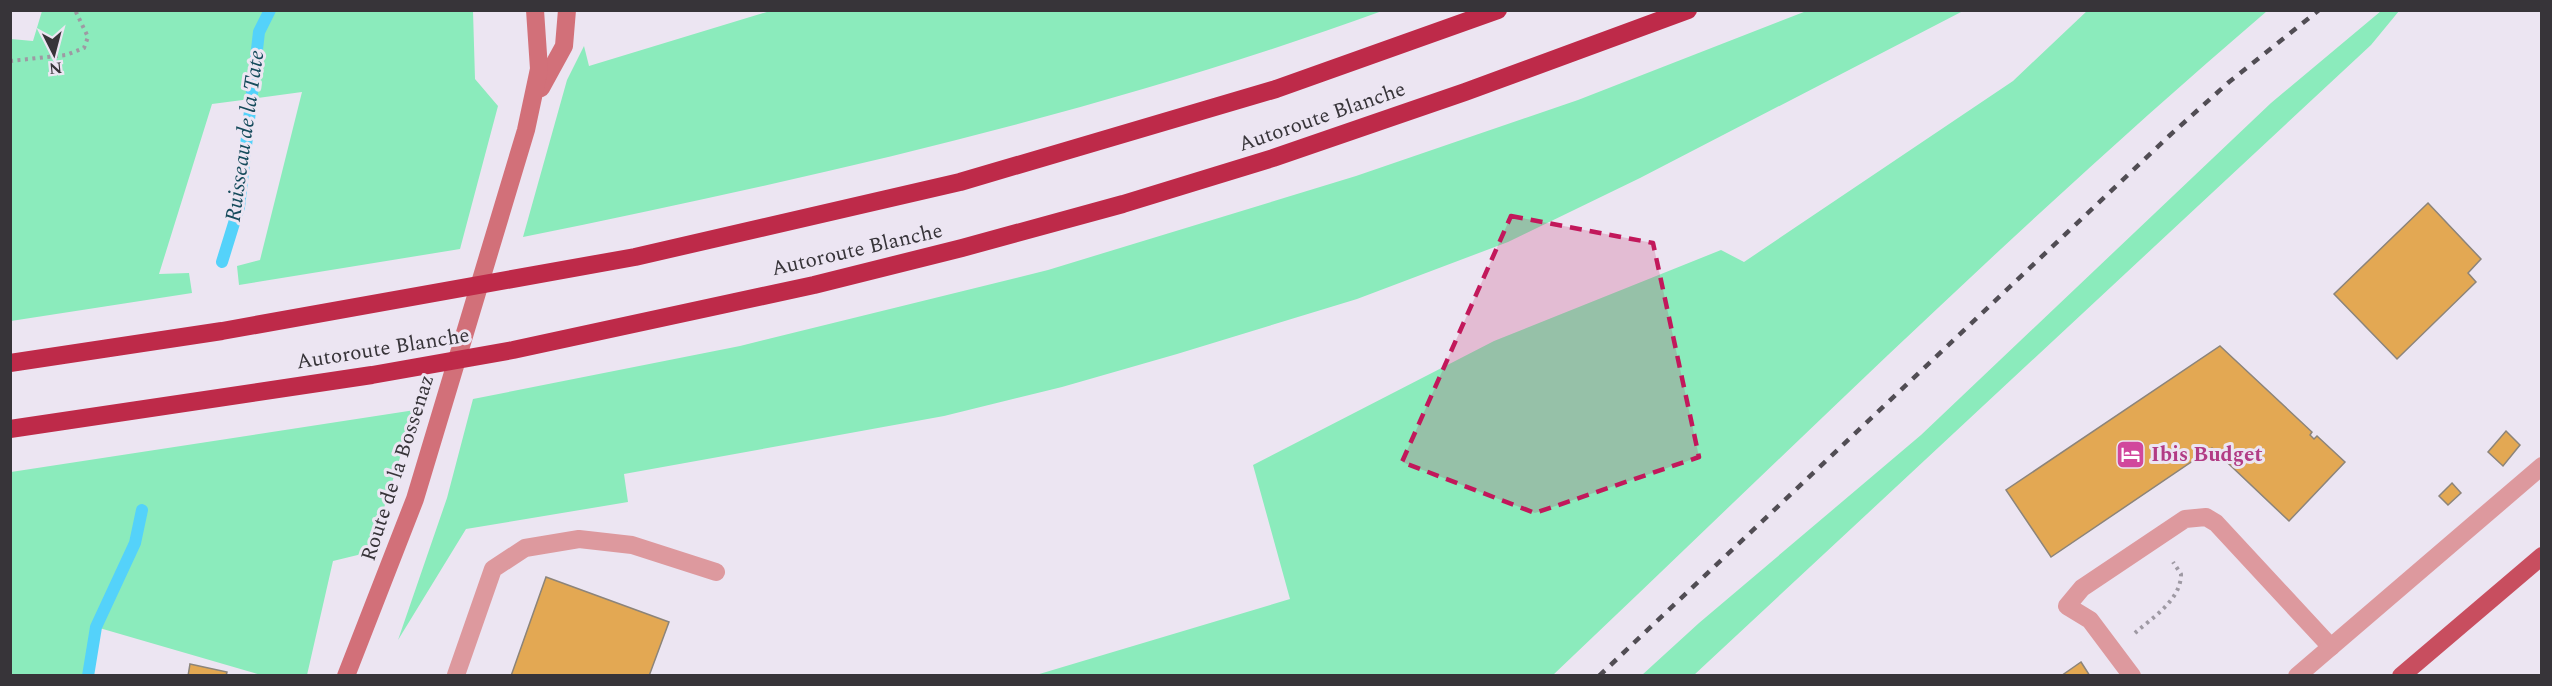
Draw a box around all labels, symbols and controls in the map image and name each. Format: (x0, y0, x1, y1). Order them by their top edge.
north arrow (24, 24, 84, 84)
water label: Ruisseau de la Tate (217, 48, 273, 224)
text: N (48, 55, 63, 81)
street label: Autoroute Blanche (1234, 73, 1410, 161)
street label: Autoroute Blanche (768, 215, 946, 285)
street label: Autoroute Blanche (294, 320, 472, 378)
street label: Route de la Bossenaz (353, 371, 443, 565)
hotel icon: Ibis Budget (2114, 439, 2146, 471)
place label: Ibis Budget (2151, 439, 2263, 471)

